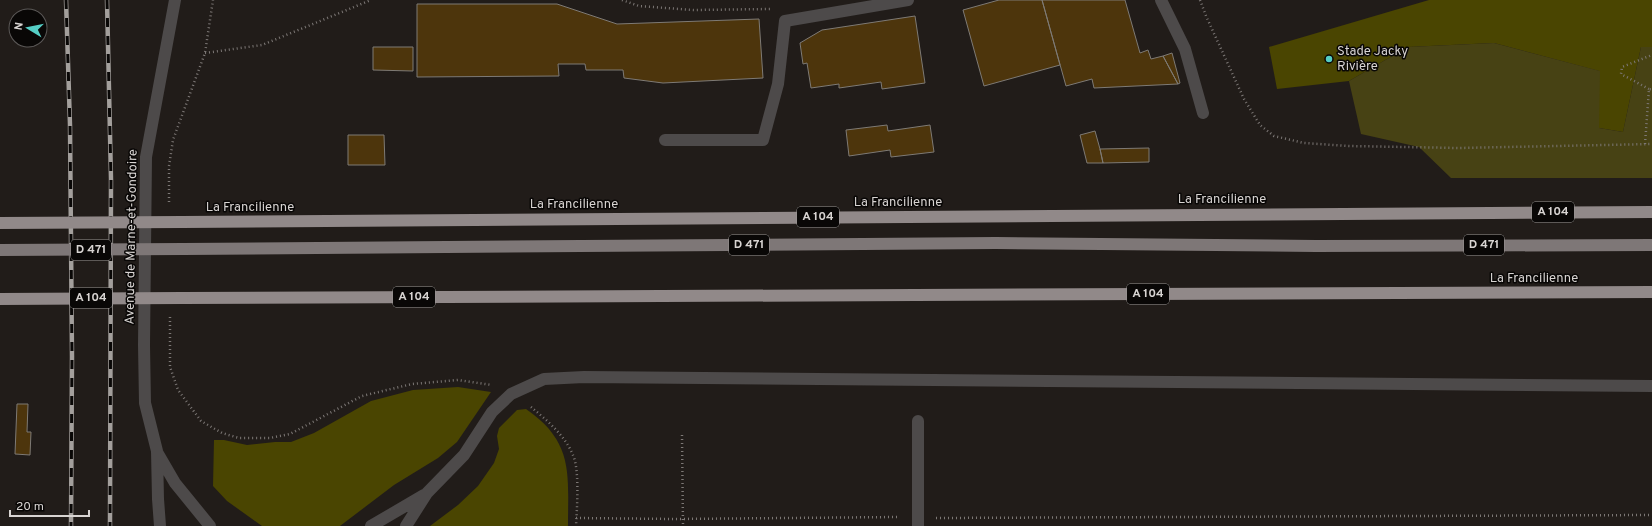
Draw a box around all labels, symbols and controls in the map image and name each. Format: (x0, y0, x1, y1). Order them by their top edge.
north arrow (8, 8, 48, 48)
text: N (12, 21, 27, 32)
place label: Stade Jacky Rivière (1337, 44, 1408, 75)
marker: Stade Jacky Rivière (1324, 54, 1334, 64)
street label: Avenue de Marne-et-Gondoire (122, 149, 142, 325)
street label: La Francilienne (1178, 192, 1266, 208)
street label: La Francilienne (854, 195, 942, 211)
street label: La Francilienne (530, 197, 618, 213)
street label: La Francilienne (206, 200, 294, 216)
road number: A 104 (1532, 202, 1574, 222)
road number: A 104 (797, 207, 839, 227)
road number: D 471 (729, 235, 769, 255)
road number: D 471 (1464, 235, 1504, 255)
road number: D 471 (71, 240, 111, 260)
street label: La Francilienne (1490, 271, 1578, 287)
road number: A 104 (1127, 284, 1169, 304)
road number: A 104 (393, 287, 435, 307)
road number: A 104 (70, 288, 112, 308)
scale bar (10, 492, 89, 518)
text: 20 m (16, 499, 44, 515)

